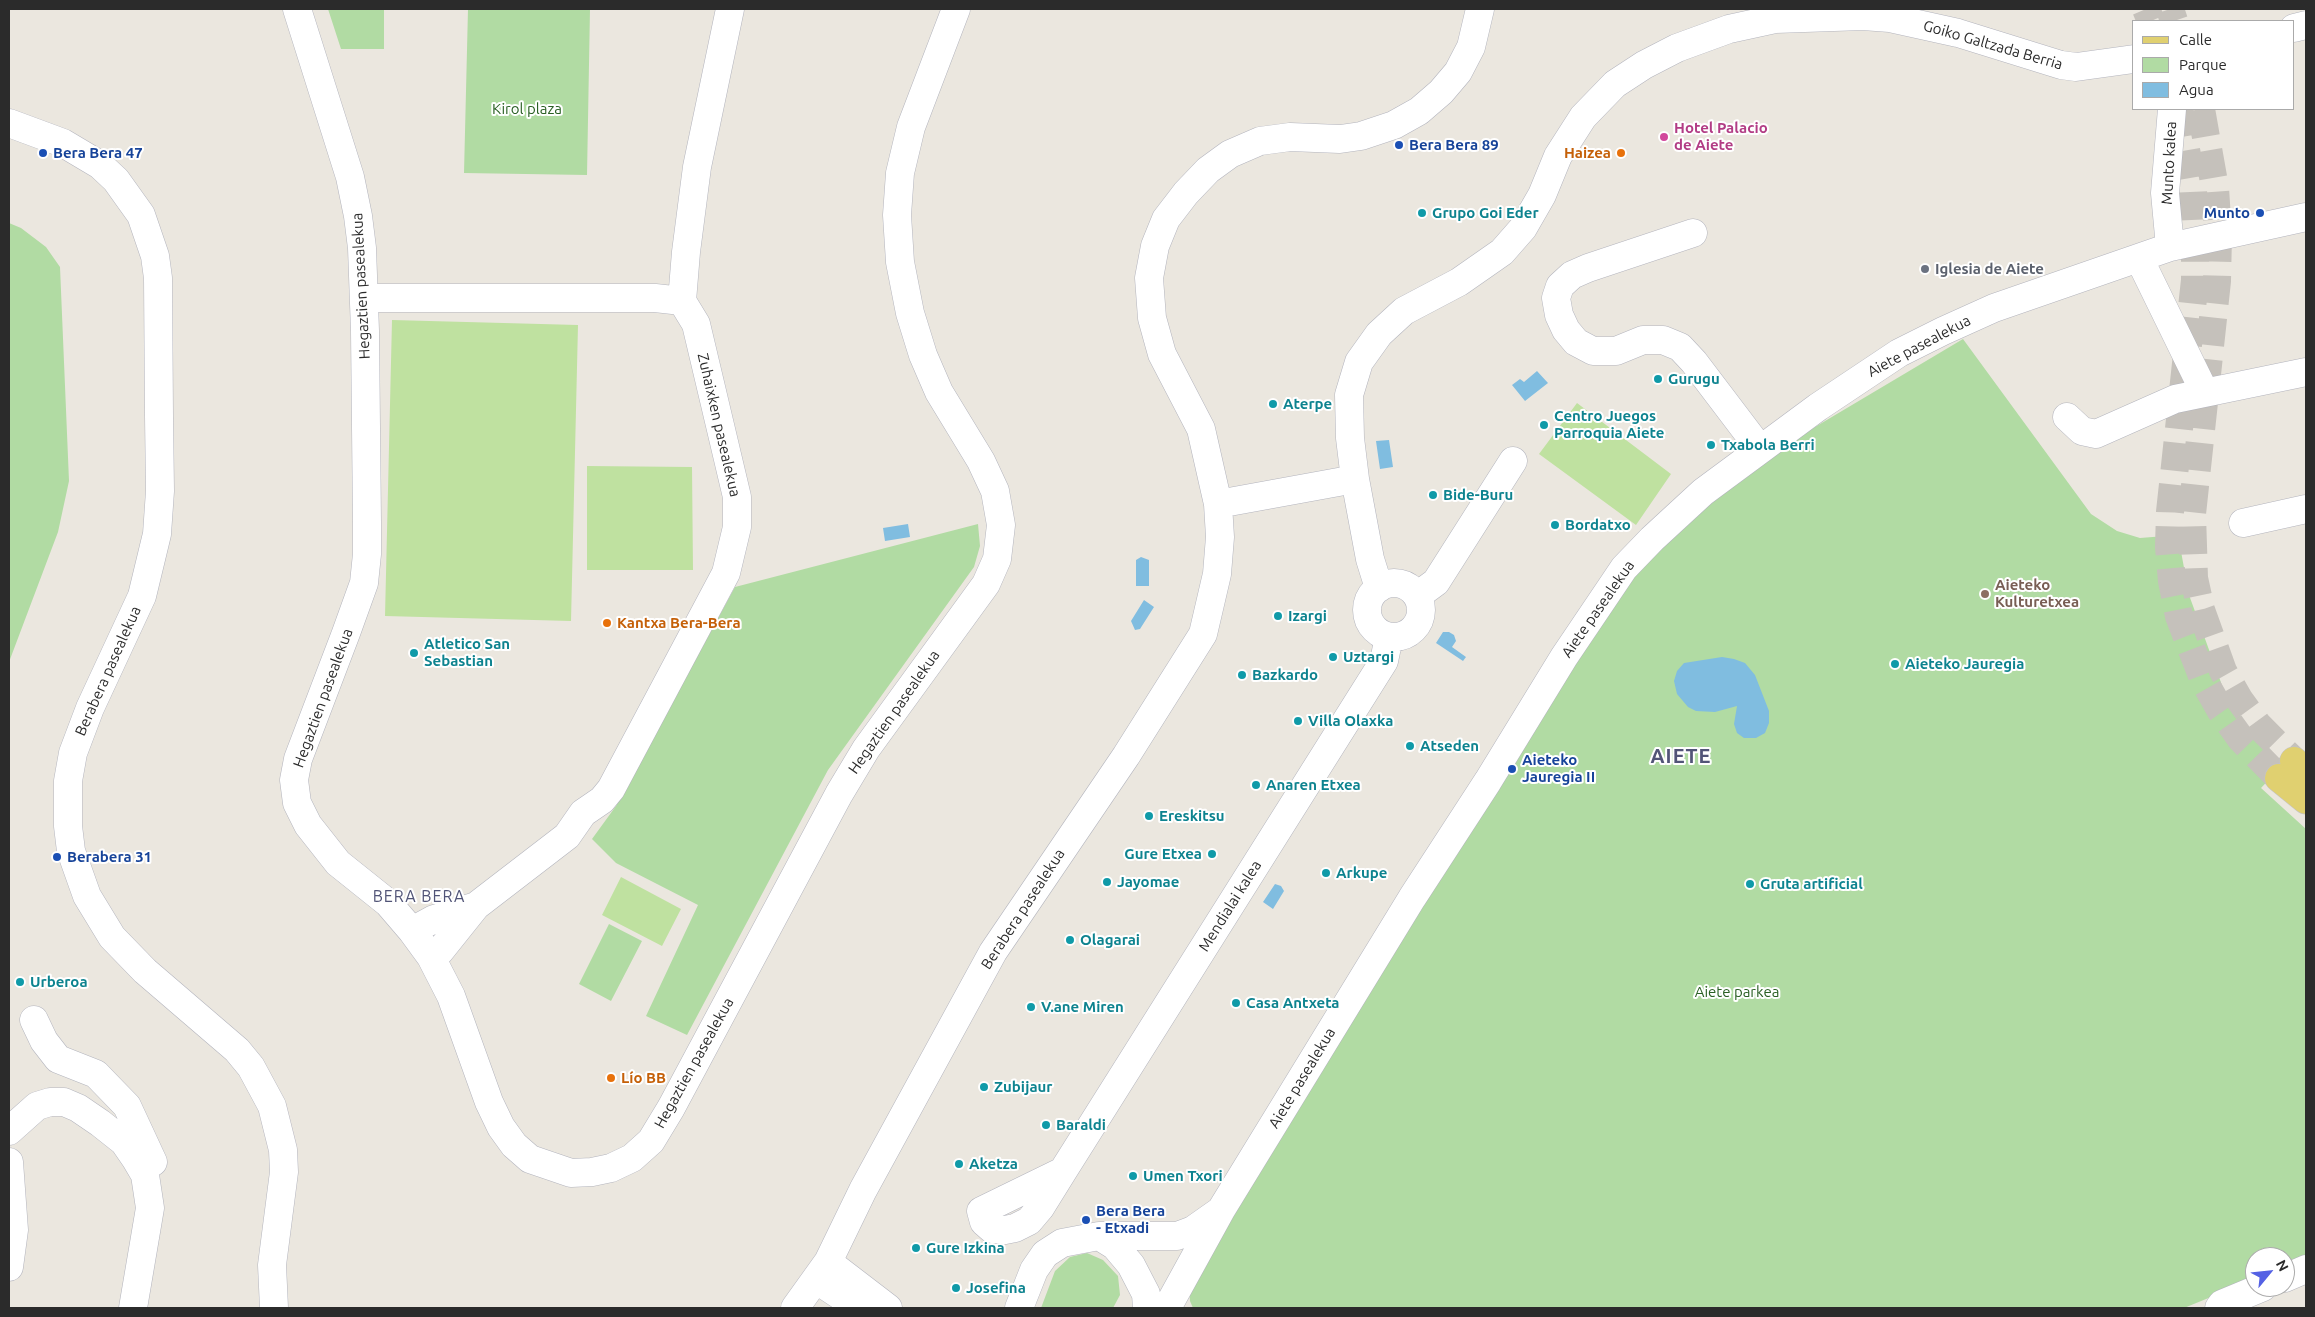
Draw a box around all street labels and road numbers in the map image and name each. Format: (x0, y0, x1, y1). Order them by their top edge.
street label: Goiko Galtzada Berria (1921, 16, 2065, 74)
street label: Munto kalea (2158, 121, 2180, 205)
street label: Hegaztien pasealekua (348, 212, 374, 360)
street label: Aiete pasealekua (1864, 311, 1974, 381)
street label: Zuhaixken pasealekua (694, 351, 744, 499)
street label: Aiete pasealekua (1558, 557, 1638, 661)
street label: Berabera pasealekua (71, 603, 145, 739)
street label: Hegaztien pasealekua (289, 626, 357, 770)
street label: Hegaztien pasealekua (845, 647, 943, 777)
street label: Berabera pasealekua (977, 845, 1069, 973)
street label: Mendialai kalea (1195, 857, 1265, 955)
street label: Hegaztien pasealekua (651, 994, 737, 1132)
street label: Aiete pasealekua (1265, 1024, 1339, 1132)

